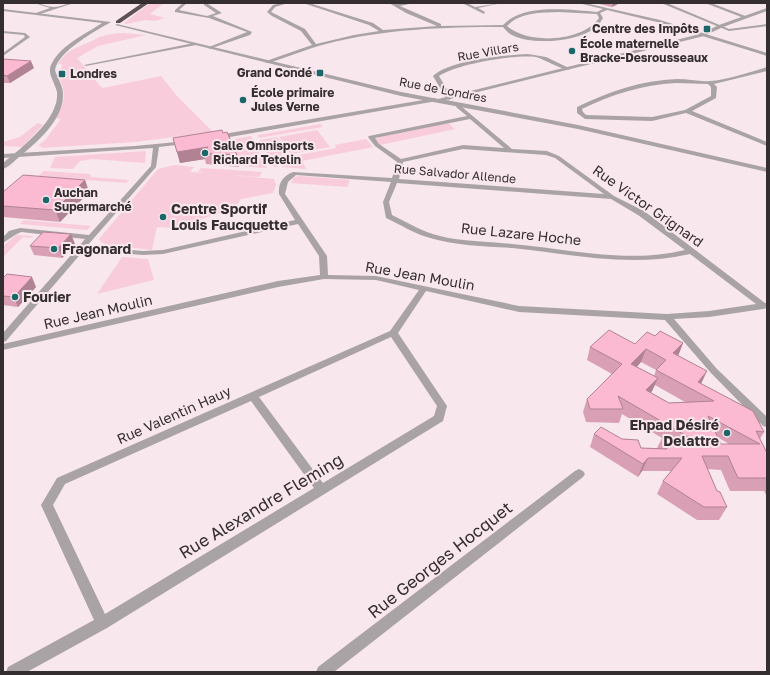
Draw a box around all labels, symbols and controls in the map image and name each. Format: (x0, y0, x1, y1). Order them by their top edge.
place label: Centre des Impôts (592, 21, 699, 36)
marker: Centre des Impôts (702, 24, 712, 34)
place label: École maternelle Bracke-Desrousseaux (580, 36, 708, 65)
street label: Rue Villars (456, 39, 520, 64)
marker: École maternelle Bracke-Desrousseaux (567, 46, 577, 56)
place label: Grand Condé (237, 65, 312, 80)
place label: Londres (70, 66, 117, 81)
marker: Grand Condé (315, 68, 325, 78)
marker: Londres (57, 69, 67, 79)
street label: Rue de Londres (398, 74, 488, 105)
place label: École primaire Jules Verne (251, 85, 334, 114)
marker: École primaire Jules Verne (238, 95, 248, 105)
place label: Salle Omnisports Richard Tetelin (213, 138, 314, 167)
marker: Salle Omnisports Richard Tetelin (200, 148, 210, 158)
street label: Rue Salvador Allende (393, 161, 517, 186)
street label: Rue Victor Grignard (590, 161, 707, 250)
place label: Auchan Supermarché (54, 185, 132, 214)
marker: Auchan Supermarché (41, 195, 51, 205)
place label: Centre Sportif Louis Faucquette (171, 200, 288, 233)
marker: Centre Sportif Louis Faucquette (158, 212, 168, 222)
street label: Rue Lazare Hoche (460, 219, 582, 248)
place label: Fragonard (62, 240, 131, 257)
marker: Fragonard (49, 244, 59, 254)
street label: Rue Jean Moulin (364, 257, 476, 294)
place label: Fourier (23, 288, 71, 305)
street label: Rue Jean Moulin (42, 291, 154, 332)
marker: Fourier (10, 292, 20, 302)
street label: Rue Valentin Hauy (114, 382, 234, 447)
place label: Ehpad Désiré Delattre (629, 416, 719, 449)
marker: Ehpad Désiré Delattre (722, 428, 732, 438)
street label: Rue Alexandre Fleming (175, 448, 347, 563)
street label: Rue Georges Hocquet (363, 497, 516, 623)

